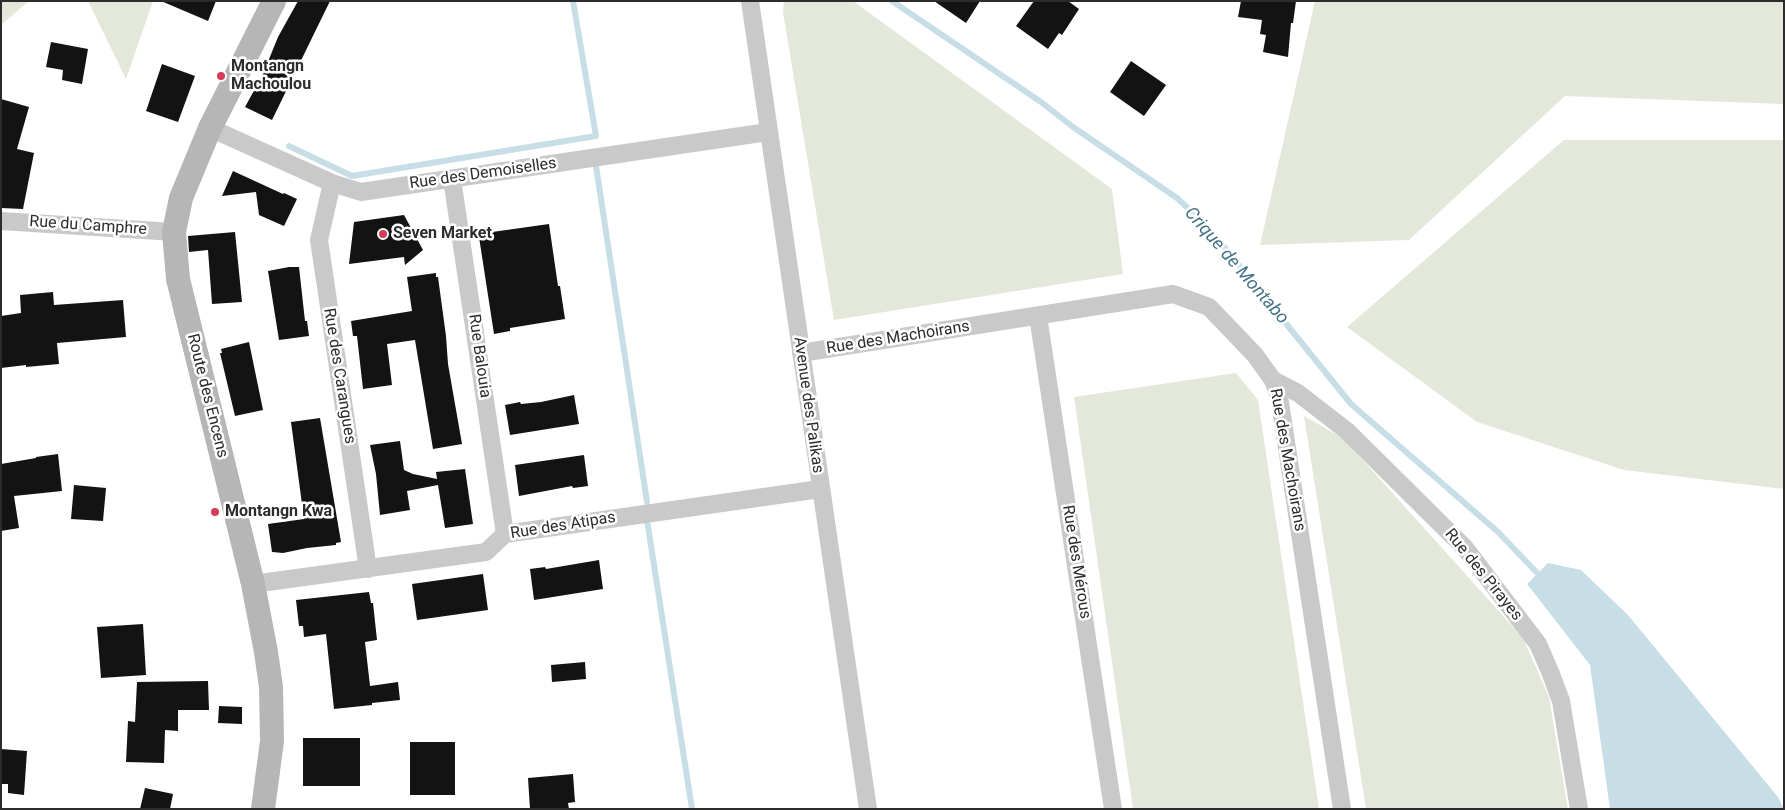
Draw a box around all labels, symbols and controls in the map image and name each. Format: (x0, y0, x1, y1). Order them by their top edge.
place label: Montangn Machoulou (231, 57, 311, 95)
marker: Montangn Machoulou (215, 70, 227, 82)
street label: Rue des Demoiselles (408, 154, 558, 194)
water label: Crique de Montabo (1179, 203, 1293, 329)
street label: Rue du Camphre (29, 212, 147, 240)
place label: Seven Market (393, 224, 492, 244)
marker: Seven Market (377, 228, 389, 240)
street label: Rue des Carangues (319, 307, 359, 445)
street label: Rue Balouia (464, 313, 494, 399)
street label: Rue des Machoirans (825, 317, 971, 359)
street label: Route des Encens (182, 332, 232, 460)
street label: Avenue des Palikas (789, 336, 827, 474)
street label: Rue des Machoirans (1265, 387, 1309, 533)
place label: Montangn Kwa (225, 502, 332, 522)
street label: Rue des Mérous (1058, 504, 1094, 620)
marker: Montangn Kwa (209, 506, 221, 518)
street label: Rue des Atipas (509, 508, 617, 544)
street label: Rue des Pirayes (1440, 525, 1526, 625)

